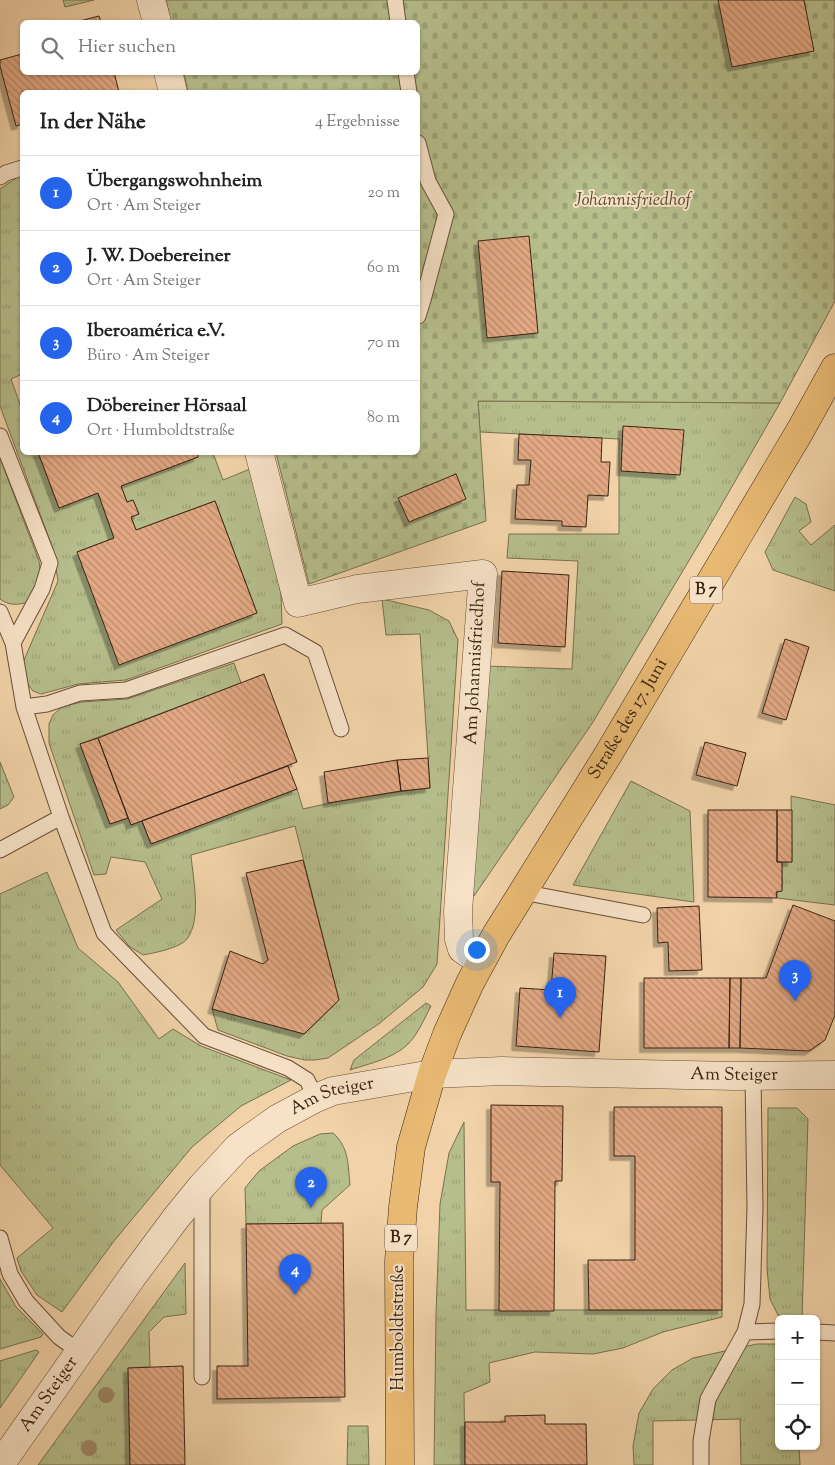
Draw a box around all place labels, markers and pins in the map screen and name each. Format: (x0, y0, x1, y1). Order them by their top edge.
pin: 3 (779, 960, 811, 1001)
pin: 1 (544, 977, 576, 1018)
pin: 2 (295, 1167, 327, 1208)
pin: 4 (279, 1254, 311, 1295)

